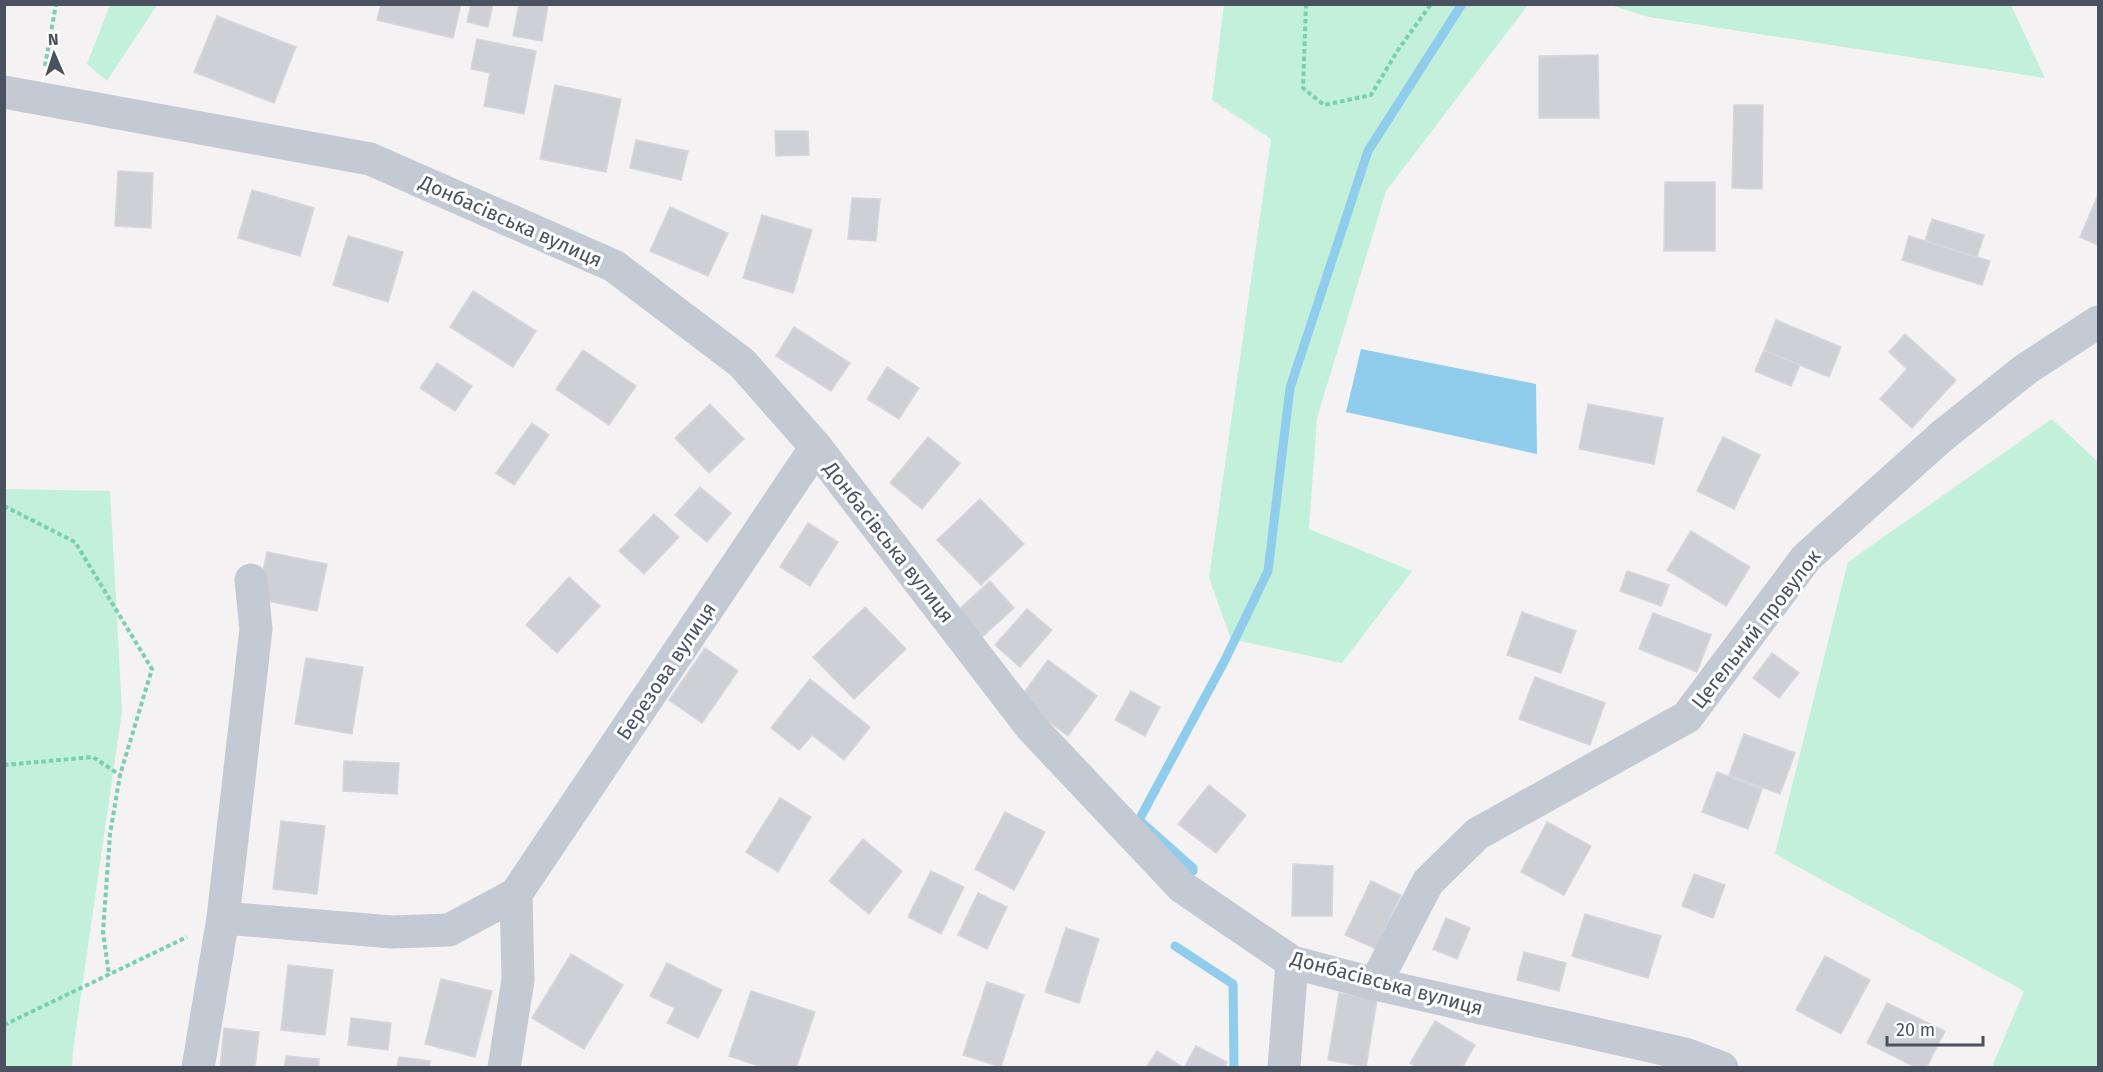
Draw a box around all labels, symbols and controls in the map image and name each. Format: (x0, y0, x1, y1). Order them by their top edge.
north arrow (24, 24, 84, 84)
text: N (47, 30, 59, 49)
street label: Донбасівська вулиця (415, 169, 606, 272)
street label: Донбасівська вулиця (818, 456, 959, 627)
street label: Цегельний провулок (1686, 544, 1826, 713)
street label: Березова вулиця (611, 598, 721, 744)
street label: Донбасівська вулиця (1288, 946, 1485, 1020)
scale bar (1887, 1009, 1983, 1047)
text: 20 m (1896, 1019, 1935, 1041)

